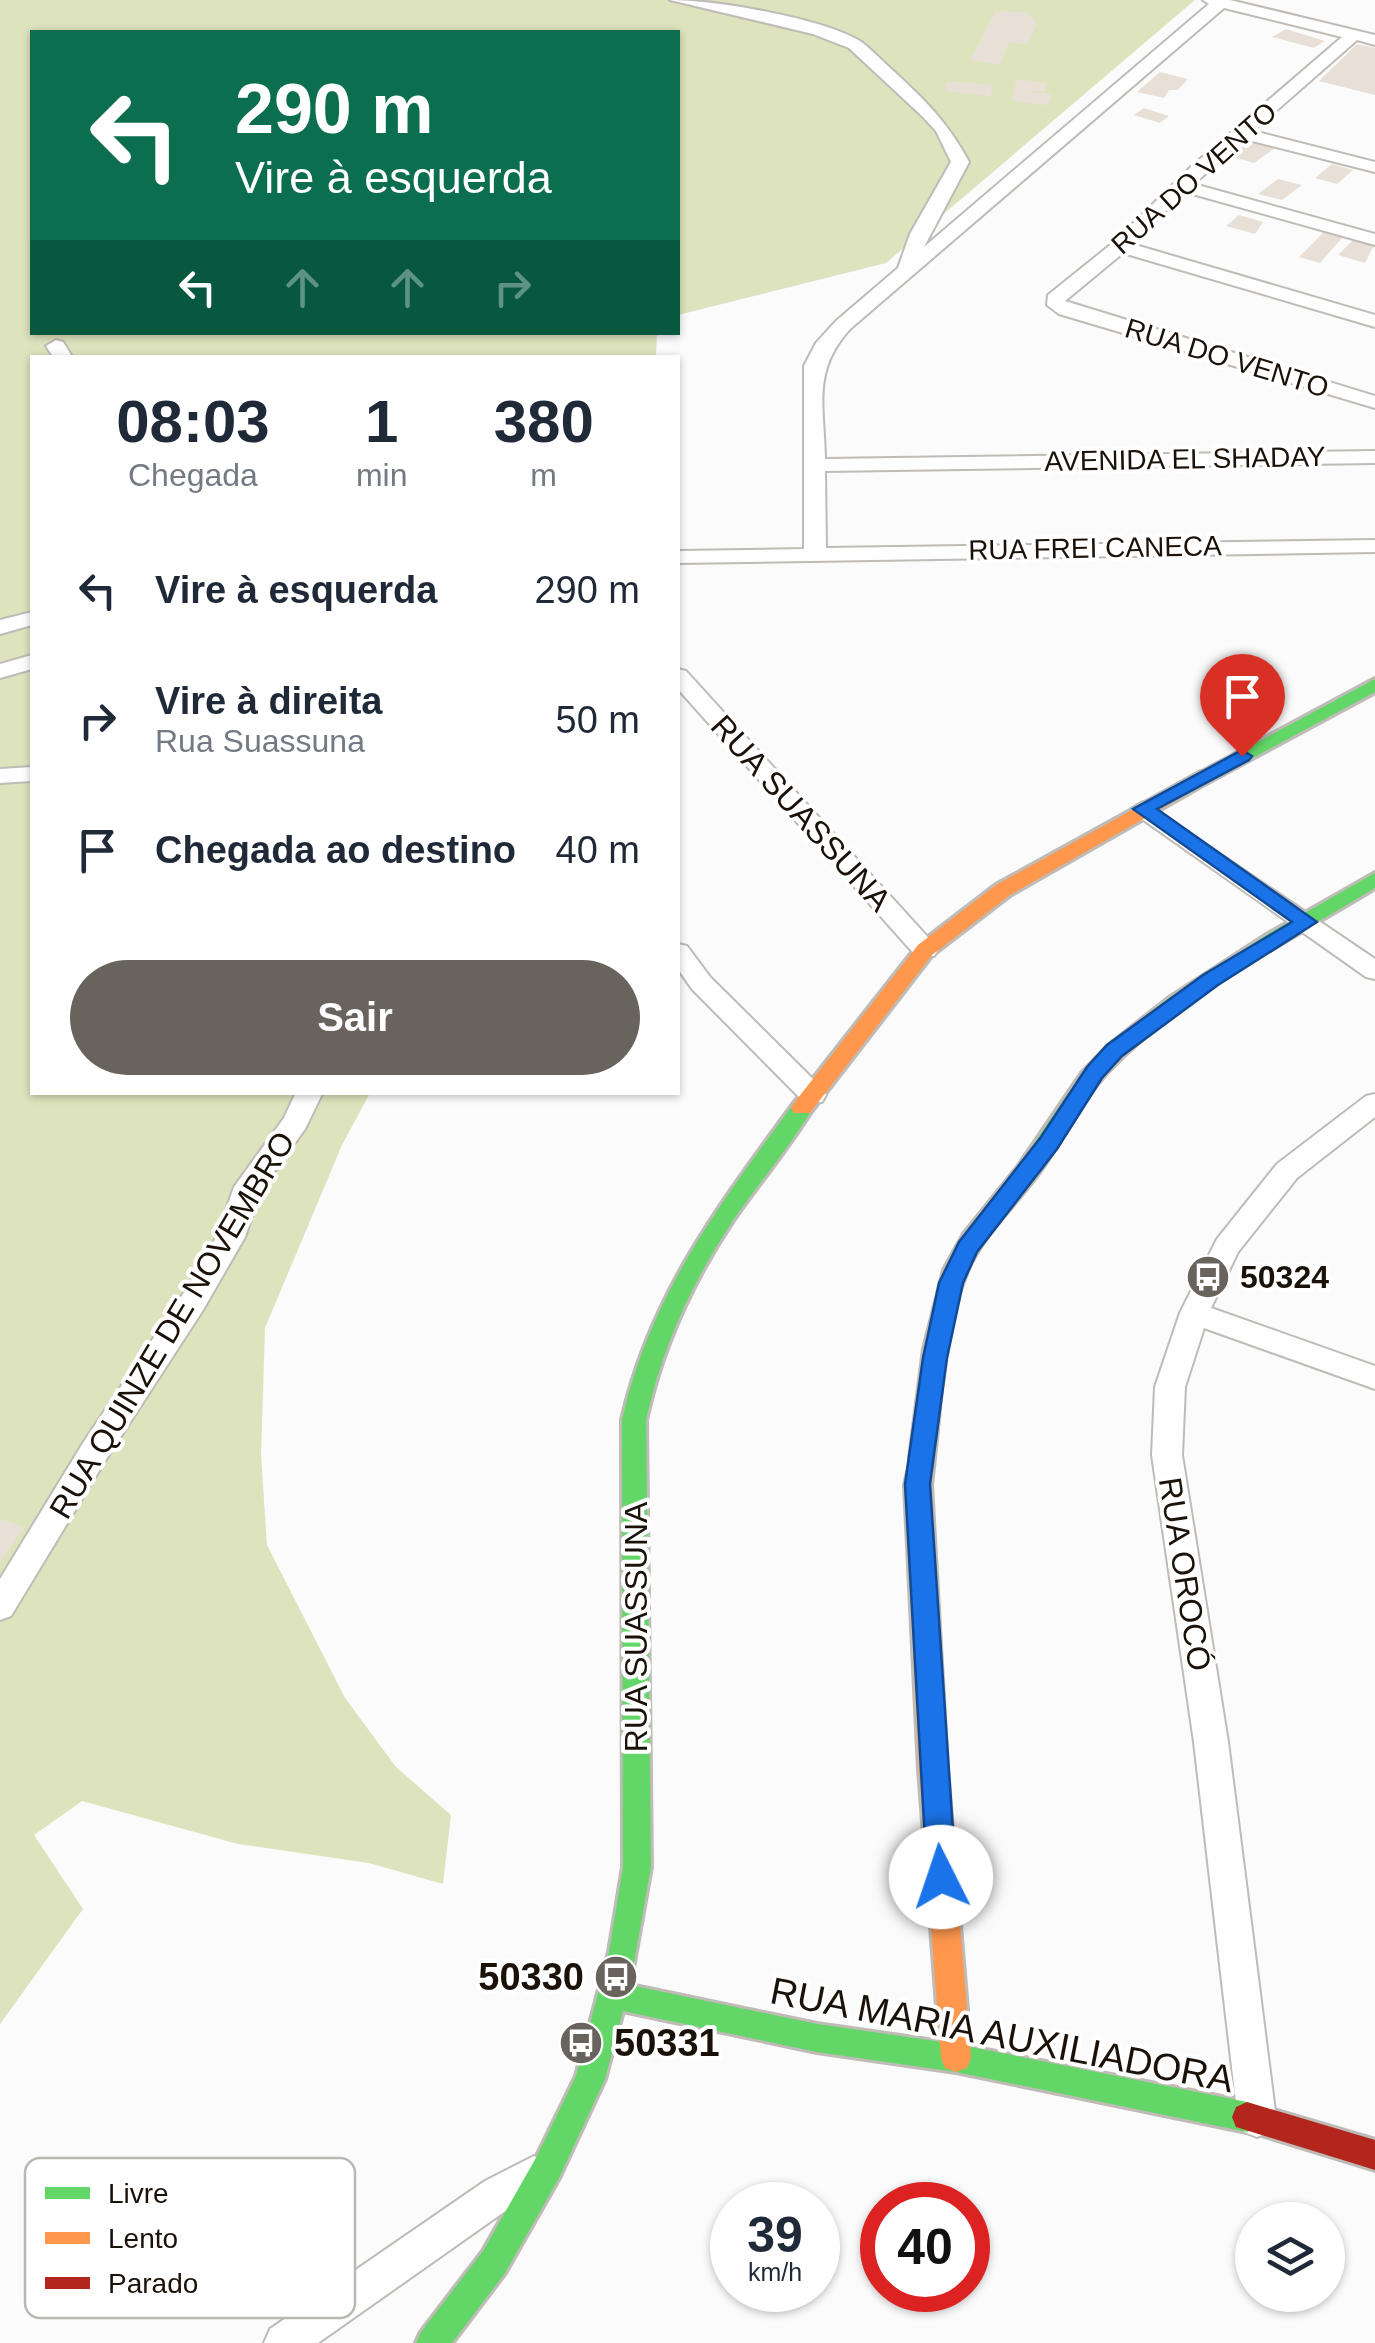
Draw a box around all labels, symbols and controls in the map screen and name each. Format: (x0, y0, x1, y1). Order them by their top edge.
icon: left (70, 70, 200, 200)
text: 290 m (235, 70, 433, 148)
street label: RUA DO VENTO (1105, 96, 1283, 260)
text: Vire à esquerda (235, 152, 552, 203)
icon: left (170, 260, 225, 315)
icon: ahead (275, 260, 330, 315)
icon: ahead (380, 260, 435, 315)
icon: right (485, 260, 540, 315)
street label: RUA DO VENTO (1122, 312, 1332, 404)
text: 08:03 (116, 388, 270, 455)
text: 1 (365, 388, 398, 455)
text: 380 (494, 388, 594, 455)
street label: AVENIDA EL SHADAY (1044, 441, 1326, 477)
text: Chegada (128, 457, 258, 493)
text: min (356, 457, 407, 493)
text: m (530, 457, 557, 493)
street label: RUA FREI CANECA (968, 530, 1222, 566)
icon: left (70, 563, 125, 618)
text: Vire à esquerda (155, 569, 437, 611)
text: 290 m (534, 569, 640, 611)
pin (1200, 654, 1285, 757)
icon: arrive (1215, 669, 1270, 724)
text: Vire à direita (155, 680, 382, 722)
icon: right (70, 693, 125, 748)
text: 50 m (556, 699, 640, 741)
street label: RUA SUASSUNA (704, 708, 899, 919)
text: Rua Suassuna (155, 723, 365, 759)
icon: arrive (70, 823, 125, 878)
text: Chegada ao destino (155, 829, 516, 871)
text: 40 m (556, 829, 640, 871)
button: Sair (70, 960, 640, 1075)
street label: RUA QUINZE DE NOVEMBRO (42, 1125, 302, 1525)
bus stop icon: 50324 (1185, 1254, 1231, 1300)
place label: 50324 (1240, 1259, 1329, 1295)
street label: RUA OROCÓ (1152, 1475, 1218, 1673)
street label: RUA SUASSUNA (618, 1501, 654, 1752)
position arrow (889, 1825, 993, 1929)
bus stop icon: 50330 (593, 1954, 639, 2000)
place label: 50330 (478, 1956, 584, 1998)
street label: RUA MARIA AUXILIADORA (767, 1969, 1238, 2101)
bus stop icon: 50331 (558, 2020, 604, 2066)
place label: 50331 (614, 2022, 720, 2064)
legend (25, 2158, 355, 2318)
text: Livre (108, 2178, 169, 2209)
speed limit sign: 40 (860, 2182, 990, 2312)
map controls (1235, 2202, 1345, 2312)
button: layers (1235, 2202, 1345, 2312)
text: 39 (747, 2207, 803, 2263)
text: Lento (108, 2223, 178, 2254)
text: km/h (748, 2258, 802, 2286)
text: Parado (108, 2268, 198, 2299)

